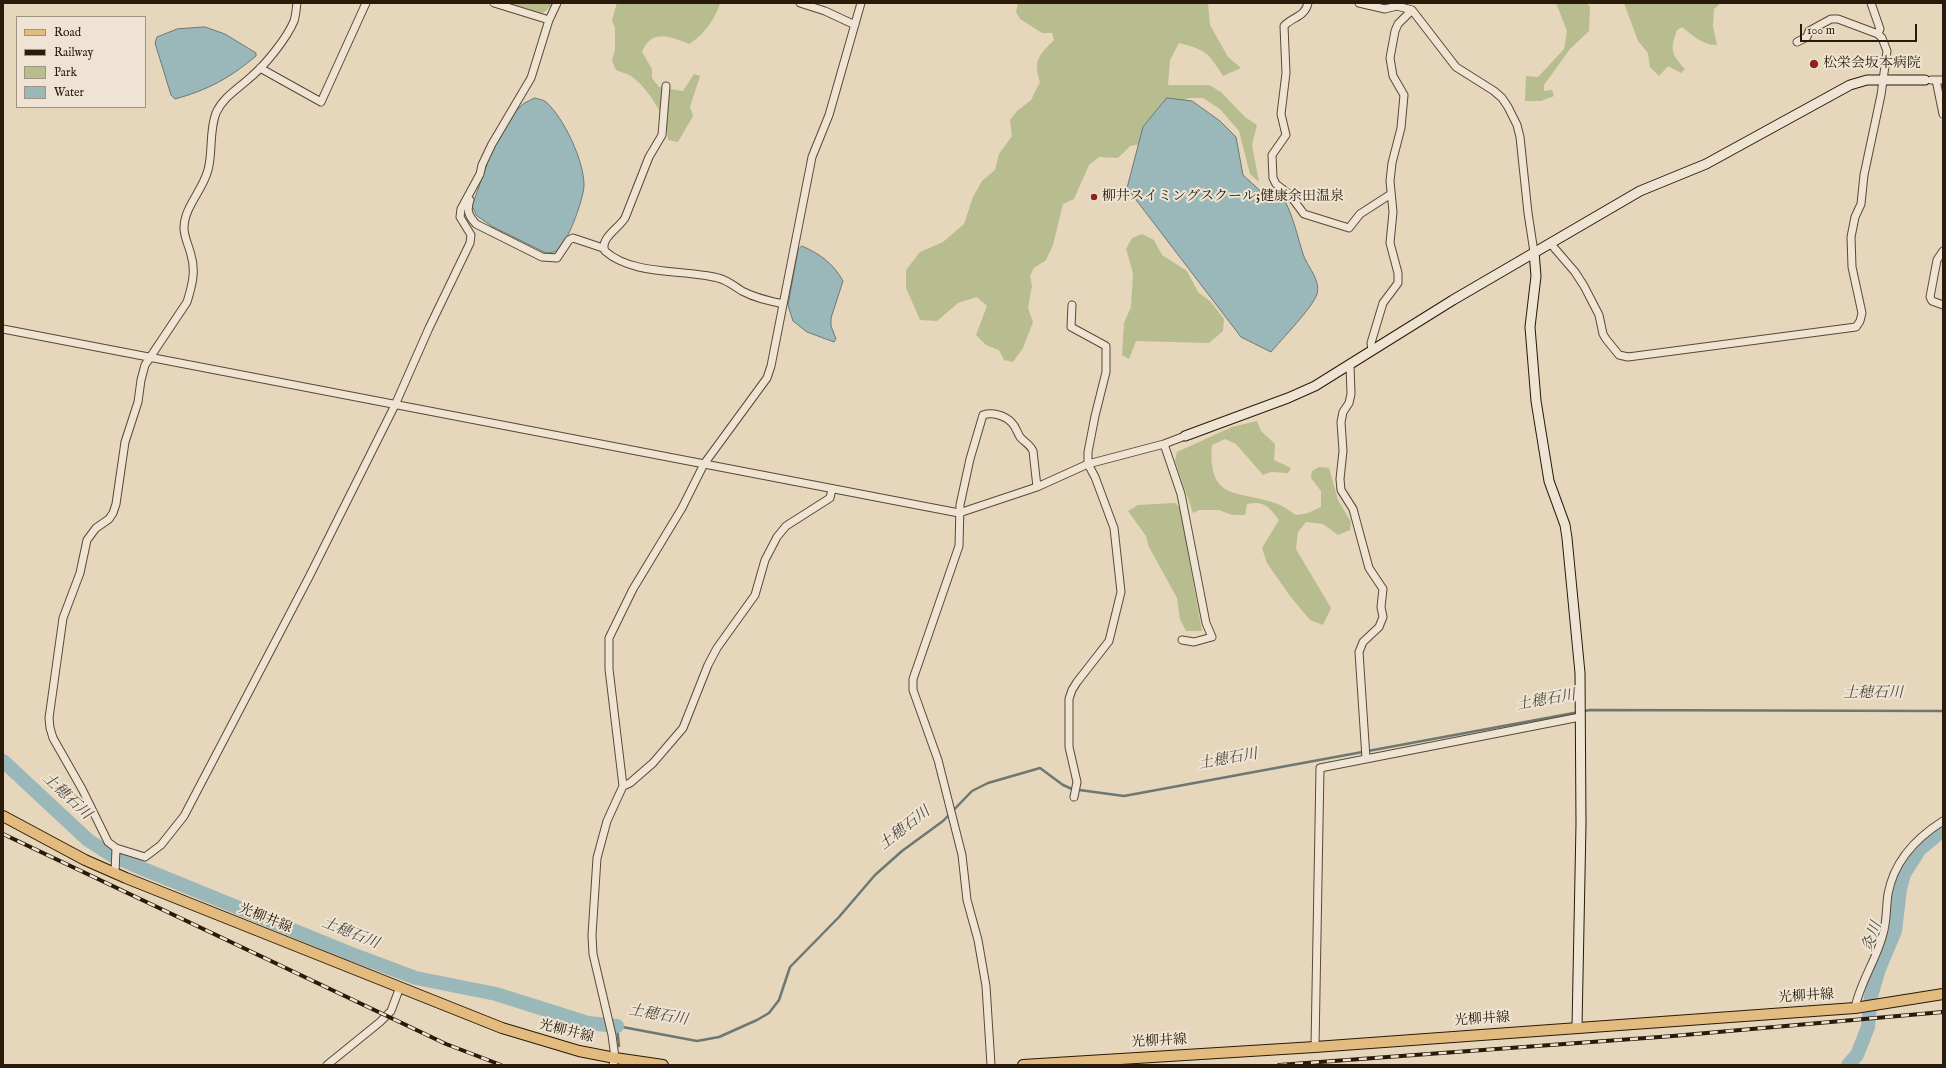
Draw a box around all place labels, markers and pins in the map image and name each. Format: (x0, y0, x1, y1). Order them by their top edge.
place label: 松栄会坂本病院 (1823, 56, 1921, 72)
marker: 松栄会坂本病院 (1808, 58, 1820, 70)
place label: 柳井スイミングスクール;健康余田温泉 (1102, 189, 1344, 205)
marker: 柳井スイミングスクール;健康余田温泉 (1089, 192, 1099, 202)

